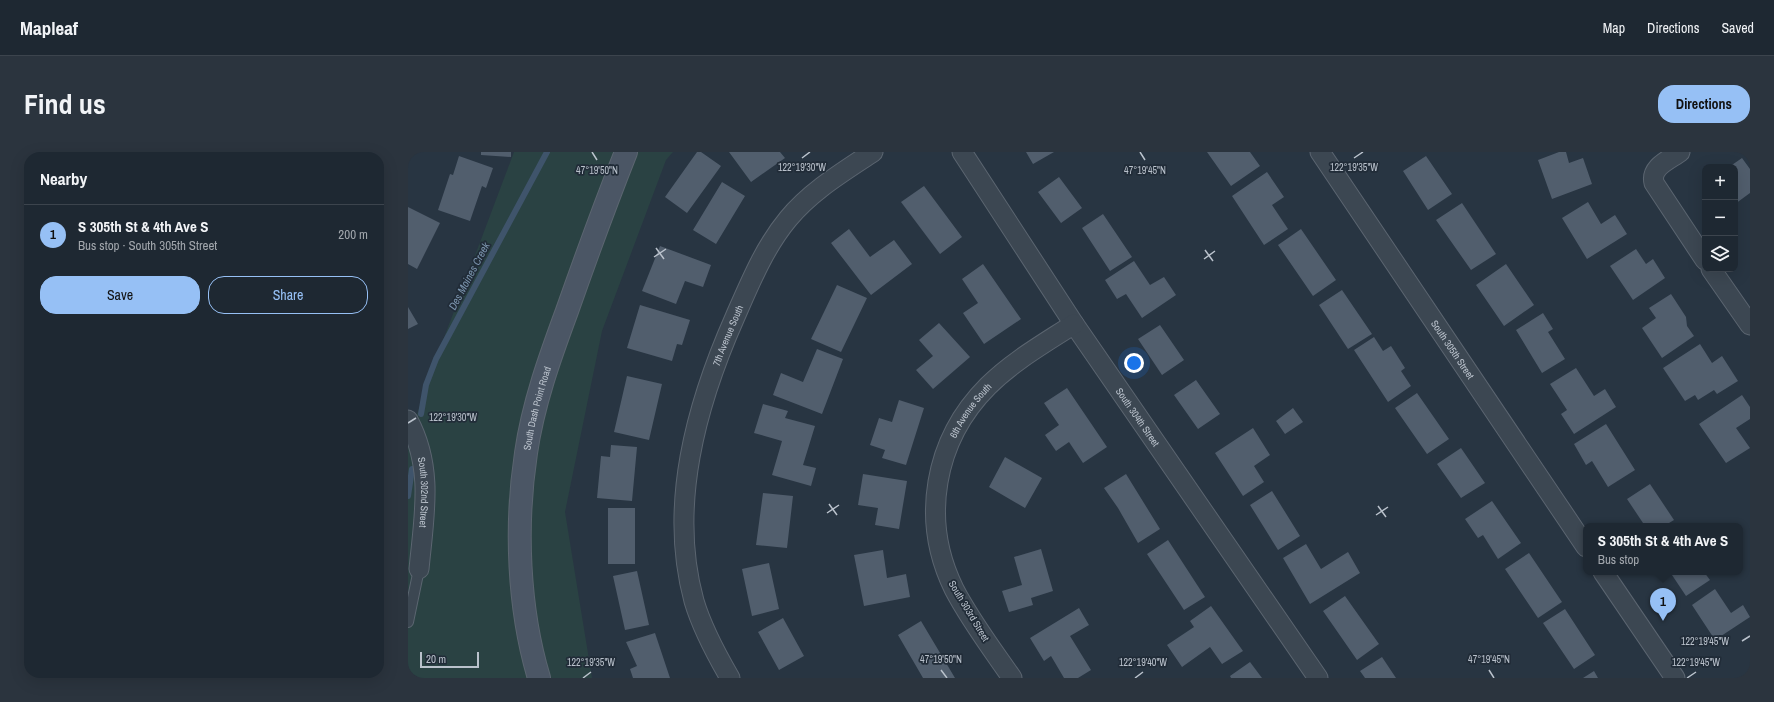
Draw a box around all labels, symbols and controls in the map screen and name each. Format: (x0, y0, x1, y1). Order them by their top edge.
text: Mapleaf (20, 15, 78, 41)
text: Map (1603, 19, 1625, 37)
text: Directions (1647, 19, 1699, 37)
text: Saved (1721, 19, 1754, 37)
text: Find us (24, 85, 106, 123)
button: Directions (1658, 85, 1750, 123)
text: 122°19'30"W (778, 161, 826, 174)
text: 122°19'35"W (1330, 161, 1378, 174)
text: 47°19'50"N (576, 164, 618, 177)
text: 47°19'45"N (1124, 164, 1166, 177)
map controls (1702, 164, 1738, 272)
button: + (1702, 164, 1738, 200)
text: Nearby (40, 167, 87, 190)
button: − (1702, 200, 1738, 236)
text: S 305th St & 4th Ave S (78, 216, 208, 237)
text: 1 (50, 226, 56, 243)
text: 200 m (338, 226, 368, 243)
button: layers (1702, 236, 1738, 272)
text: Bus stop · South 305th Street (78, 237, 217, 254)
water label: Des Moines Creek (445, 239, 493, 312)
button: Save (40, 276, 200, 314)
button: Share (208, 276, 368, 314)
street label: 7th Avenue South (709, 303, 746, 368)
street label: South 305th Street (1428, 317, 1478, 382)
your location (1124, 353, 1144, 373)
street label: South Dash Point Road (520, 365, 553, 451)
street label: 6th Avenue South (946, 380, 994, 440)
street label: South 304th Street (1113, 385, 1163, 449)
text: 122°19'30"W (429, 411, 477, 424)
street label: South 302nd Street (415, 456, 432, 529)
popup (1583, 523, 1743, 575)
text: S 305th St & 4th Ave S (1598, 530, 1728, 551)
text: Bus stop (1598, 551, 1639, 568)
street label: South 303rd Street (946, 578, 993, 644)
pin: 1 (1650, 588, 1676, 621)
text: 122°19'45"W (1681, 635, 1729, 648)
scale bar (420, 650, 479, 669)
text: 20 m (426, 652, 446, 666)
text: 47°19'50"N (920, 653, 962, 666)
text: 47°19'45"N (1468, 653, 1510, 666)
text: 122°19'35"W (567, 656, 615, 669)
text: 122°19'40"W (1119, 656, 1167, 669)
text: 122°19'45"W (1672, 656, 1720, 669)

